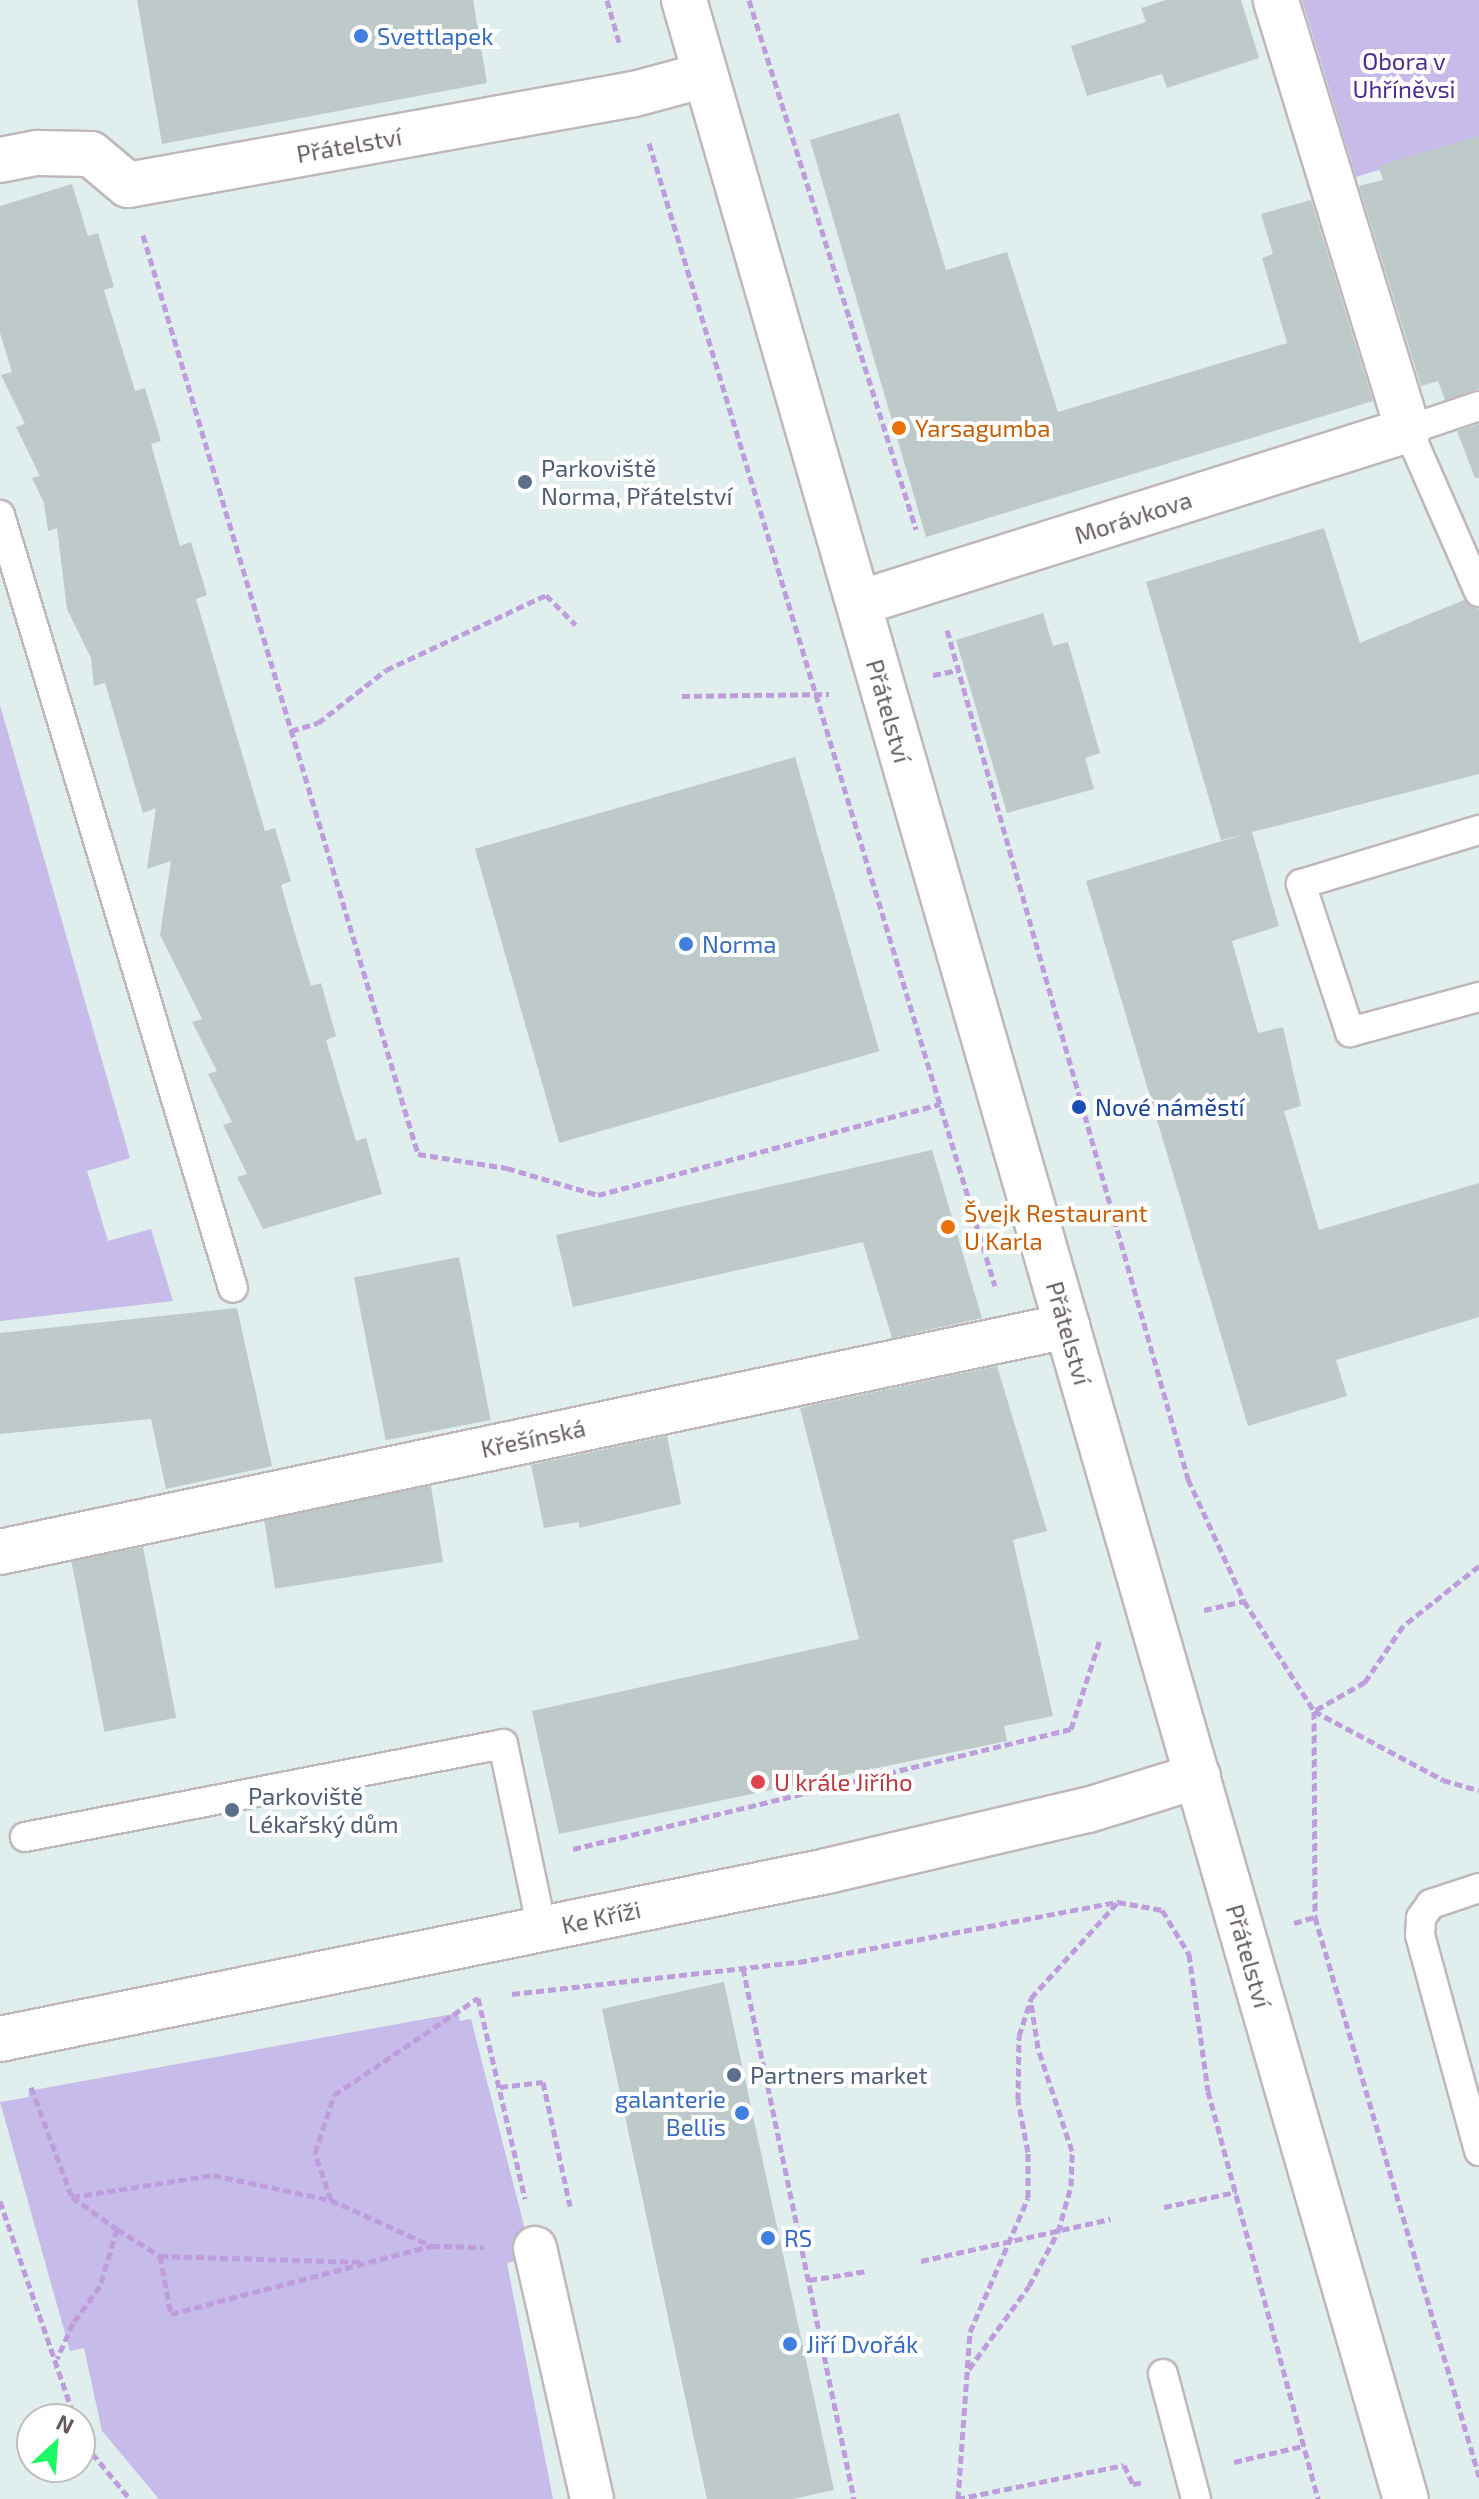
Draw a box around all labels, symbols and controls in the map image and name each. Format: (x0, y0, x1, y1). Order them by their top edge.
place label: Svettlapek (377, 22, 493, 50)
marker: Svettlapek (352, 27, 370, 45)
park label: Obora v Uhříněvsi (1352, 47, 1456, 103)
street label: Přátelství (294, 122, 404, 168)
place label: Yarsagumba (915, 414, 1050, 442)
marker: Yarsagumba (890, 419, 908, 437)
place label: Parkoviště Norma, Přátelství (541, 454, 732, 510)
marker: Parkoviště Norma, Přátelství (516, 473, 534, 491)
street label: Morávkova (1071, 485, 1195, 549)
street label: Přátelství (861, 656, 917, 766)
place label: Norma (702, 930, 776, 958)
marker: Norma (677, 935, 695, 953)
place label: Nové náměstí (1095, 1093, 1245, 1121)
marker: Nové náměstí (1070, 1098, 1088, 1116)
place label: Švejk Restaurant U Karla (964, 1199, 1148, 1255)
marker: Švejk Restaurant U Karla (939, 1218, 957, 1236)
street label: Přátelství (1041, 1278, 1097, 1388)
street label: Křešínská (478, 1413, 588, 1463)
place label: U krále Jiřího (774, 1768, 913, 1796)
marker: U krále Jiřího (749, 1773, 767, 1791)
place label: Parkoviště Lékařský dům (248, 1782, 399, 1838)
marker: Parkoviště Lékařský dům (223, 1801, 241, 1819)
street label: Ke Kříži (559, 1895, 643, 1939)
street label: Přátelství (1221, 1901, 1277, 2011)
place label: Partners market (750, 2061, 928, 2089)
marker: Partners market (725, 2066, 743, 2084)
place label: galanterie Bellis (615, 2085, 726, 2141)
marker: galanterie Bellis (733, 2104, 751, 2122)
place label: RS (784, 2224, 812, 2252)
marker: RS (759, 2229, 777, 2247)
place label: Jiří Dvořák (806, 2330, 918, 2358)
marker: Jiří Dvořák (781, 2335, 799, 2353)
north arrow (16, 2403, 96, 2483)
text: N (53, 2408, 78, 2438)

